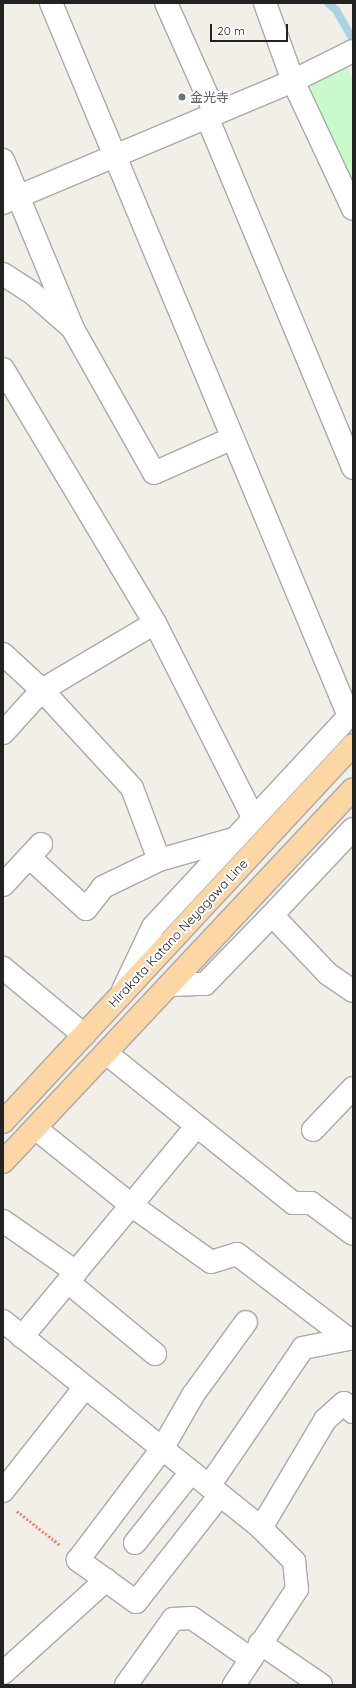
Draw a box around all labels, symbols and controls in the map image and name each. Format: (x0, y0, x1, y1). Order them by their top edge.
scale bar (212, 16, 290, 42)
text: 20 m (217, 23, 245, 38)
place label: 金光寺 (190, 89, 229, 105)
marker: 金光寺 (177, 92, 187, 102)
street label: Hirakata Katano Neyagawa Line (105, 856, 251, 1010)

